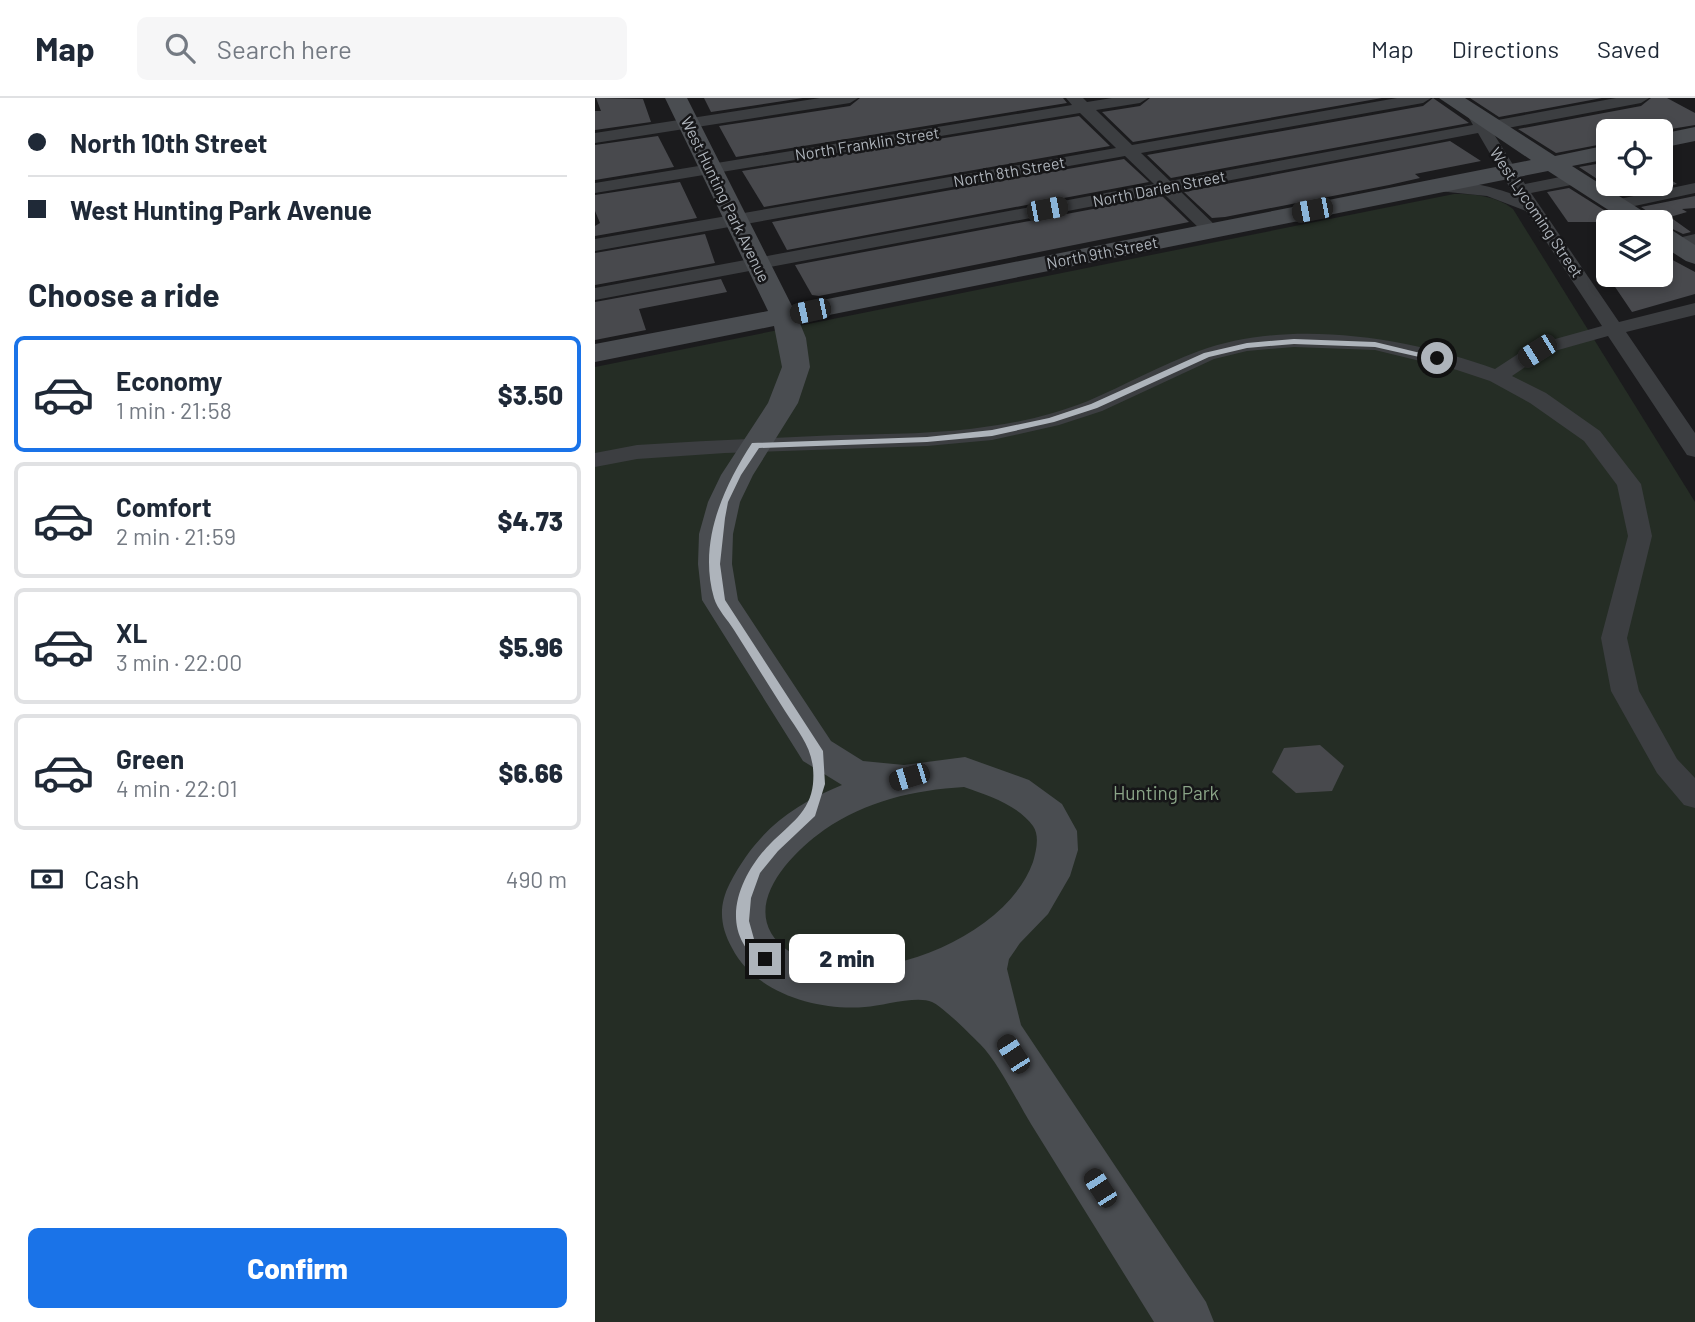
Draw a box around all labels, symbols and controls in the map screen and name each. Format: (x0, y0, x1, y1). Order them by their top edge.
search box (137, 17, 627, 80)
text: Map (35, 28, 95, 68)
icon: search (161, 29, 199, 67)
text: Search here (217, 33, 352, 64)
text: Map (1371, 34, 1414, 63)
text: Directions (1452, 34, 1559, 63)
text: Saved (1597, 34, 1660, 63)
street label: West Hunting Park Avenue (678, 113, 774, 285)
map controls (1596, 119, 1673, 287)
button: locate (1596, 119, 1673, 196)
street label: North Franklin Street (793, 122, 941, 164)
text: North 10th Street (70, 127, 267, 158)
street label: West Lycoming Street (1486, 143, 1588, 281)
street label: North 8th Street (952, 152, 1066, 190)
street label: North Darien Street (1091, 166, 1227, 210)
text: West Hunting Park Avenue (70, 194, 372, 225)
car (1025, 195, 1070, 223)
car (1290, 196, 1335, 224)
button: layers (1596, 210, 1673, 287)
street label: North 9th Street (1045, 232, 1159, 272)
text: Choose a ride (28, 275, 220, 313)
car (788, 296, 833, 326)
car (1514, 331, 1561, 371)
route start (1421, 342, 1453, 374)
icon: car (32, 363, 95, 426)
text: Economy (116, 365, 222, 396)
text: $3.50 (498, 379, 563, 410)
text: 1 min · 21:58 (116, 396, 232, 424)
icon: car (32, 489, 95, 552)
text: Comfort (116, 491, 212, 522)
text: $4.73 (498, 505, 563, 536)
text: 2 min · 21:59 (116, 522, 236, 550)
icon: car (32, 615, 95, 678)
text: XL (116, 617, 147, 648)
text: $5.96 (499, 631, 563, 662)
text: 3 min · 22:00 (116, 648, 242, 676)
icon: car (32, 741, 95, 804)
text: Green (116, 743, 184, 774)
text: $6.66 (499, 757, 563, 788)
car (886, 761, 933, 793)
text: 4 min · 22:01 (116, 774, 237, 802)
park label: Hunting Park (1113, 781, 1219, 804)
icon: cash (28, 860, 66, 898)
text: Cash (84, 863, 139, 894)
text: 490 m (506, 865, 567, 893)
callout: 2 min (789, 934, 905, 984)
route end (749, 943, 781, 975)
text: 2 min (819, 944, 875, 972)
car (993, 1031, 1034, 1077)
car (1080, 1165, 1121, 1211)
button: Confirm (28, 1228, 567, 1308)

